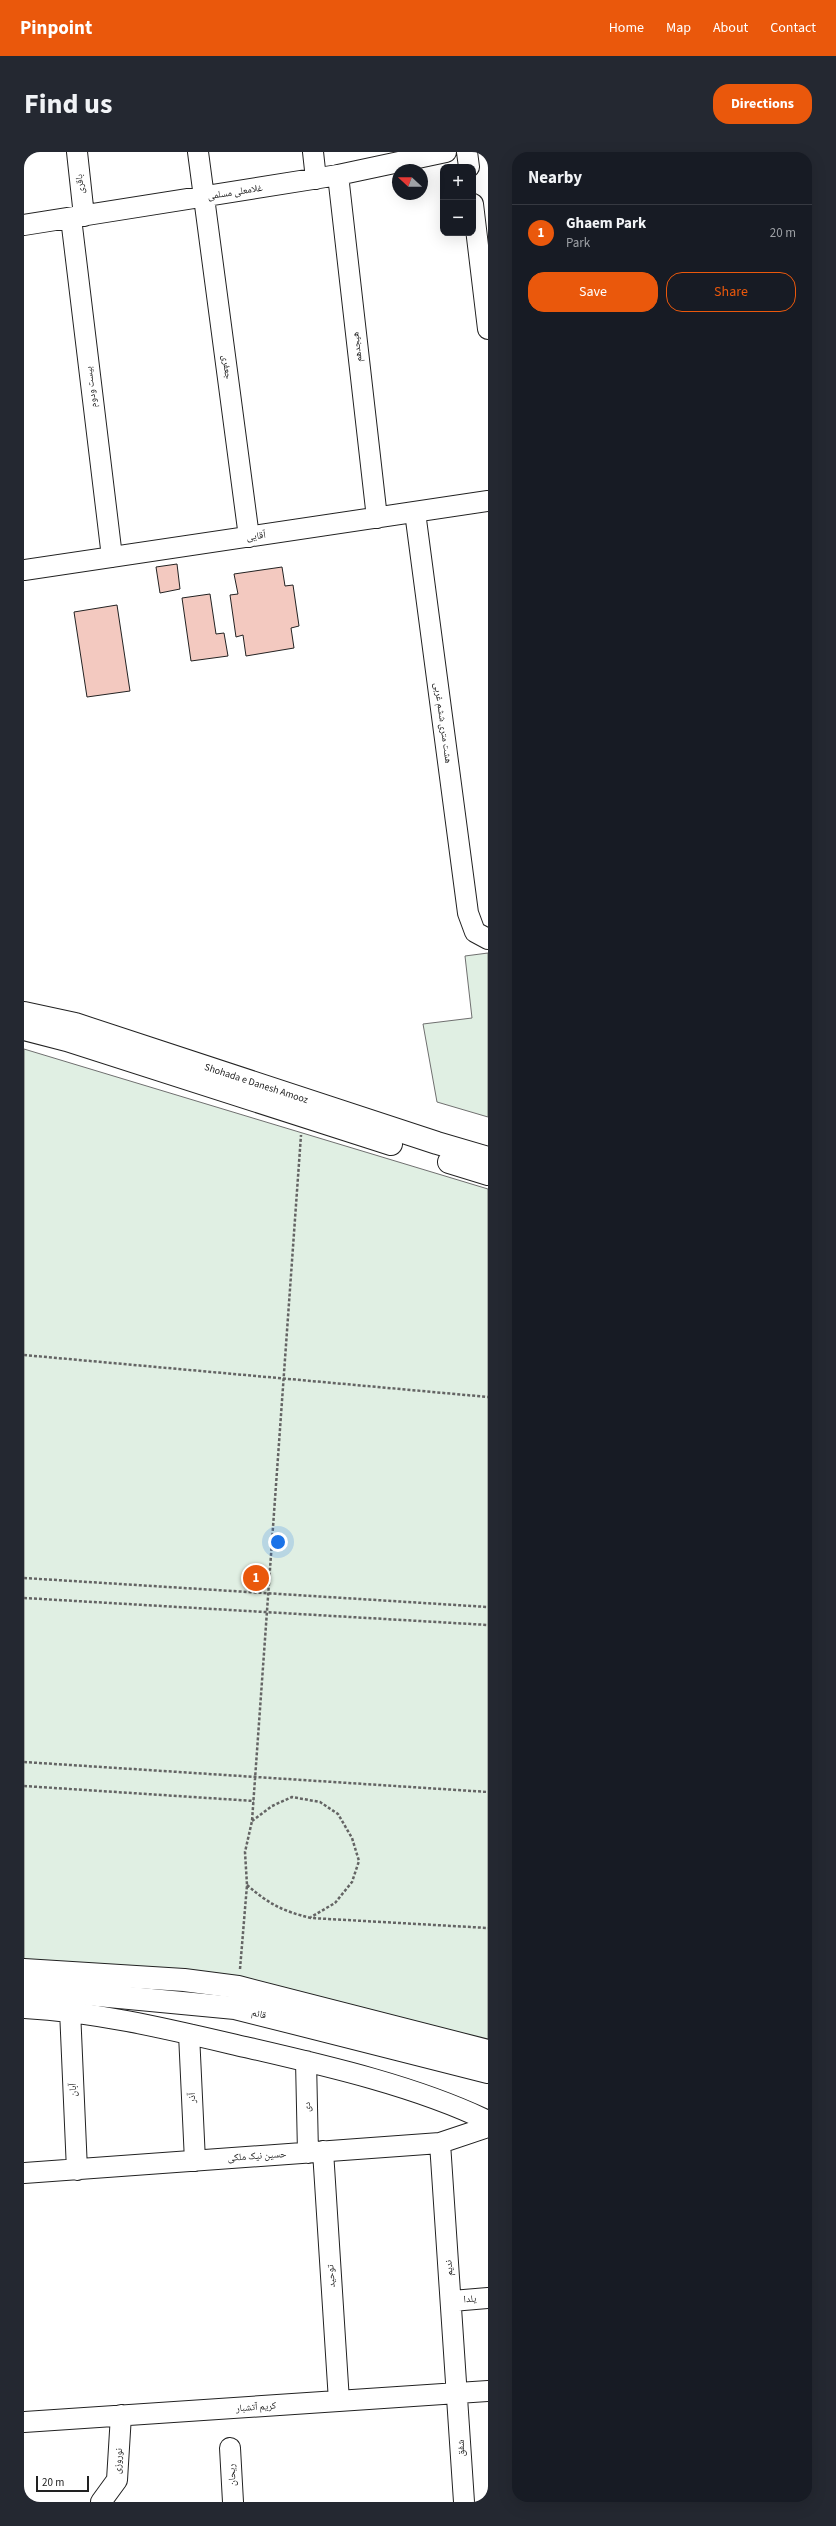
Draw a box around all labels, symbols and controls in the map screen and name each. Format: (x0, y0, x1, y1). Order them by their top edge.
text: Pinpoint (20, 15, 92, 42)
text: Home (609, 18, 644, 38)
text: Map (666, 18, 691, 38)
text: About (713, 18, 748, 38)
text: Contact (770, 18, 816, 38)
text: Find us (24, 84, 112, 124)
button: Directions (713, 84, 812, 124)
north arrow (392, 164, 428, 200)
map controls (440, 164, 476, 236)
button: + (440, 164, 476, 200)
text: Nearby (528, 166, 582, 190)
street label: باقری (72, 173, 88, 195)
street label: غلامعلی مسلمی (206, 181, 264, 203)
button: − (440, 200, 476, 236)
text: Ghaem Park (566, 213, 646, 234)
text: 1 (538, 224, 544, 242)
text: 20 m (770, 224, 796, 242)
text: Park (566, 234, 590, 252)
button: Save (528, 272, 658, 312)
button: Share (666, 272, 796, 312)
street label: هیجدهم (348, 331, 366, 363)
street label: جعفری (218, 354, 236, 381)
street label: بیست ودوم (81, 365, 100, 408)
street label: آقایی (245, 528, 267, 544)
street label: هشت متری ششم غربی (430, 682, 456, 764)
street label: Shohada e Danesh Amooz (203, 1060, 310, 1107)
your location (268, 1532, 288, 1552)
pin: 1 (243, 1563, 269, 1593)
street label: قائم (250, 2005, 268, 2023)
street label: آبان (66, 2083, 80, 2097)
street label: آذر (185, 2092, 199, 2104)
street label: دی (300, 2102, 314, 2112)
street label: حسین نیک ملکی (227, 2147, 288, 2165)
street label: ندیم (441, 2259, 457, 2277)
street label: توحید (323, 2264, 339, 2288)
street label: یلدا (463, 2291, 477, 2307)
street label: کریم آتشبار (234, 2399, 277, 2415)
street label: شفق (454, 2439, 468, 2457)
street label: نوروزی (110, 2447, 126, 2474)
street label: ریحان (224, 2463, 240, 2487)
scale bar (36, 2474, 89, 2493)
text: 20 m (42, 2475, 64, 2490)

